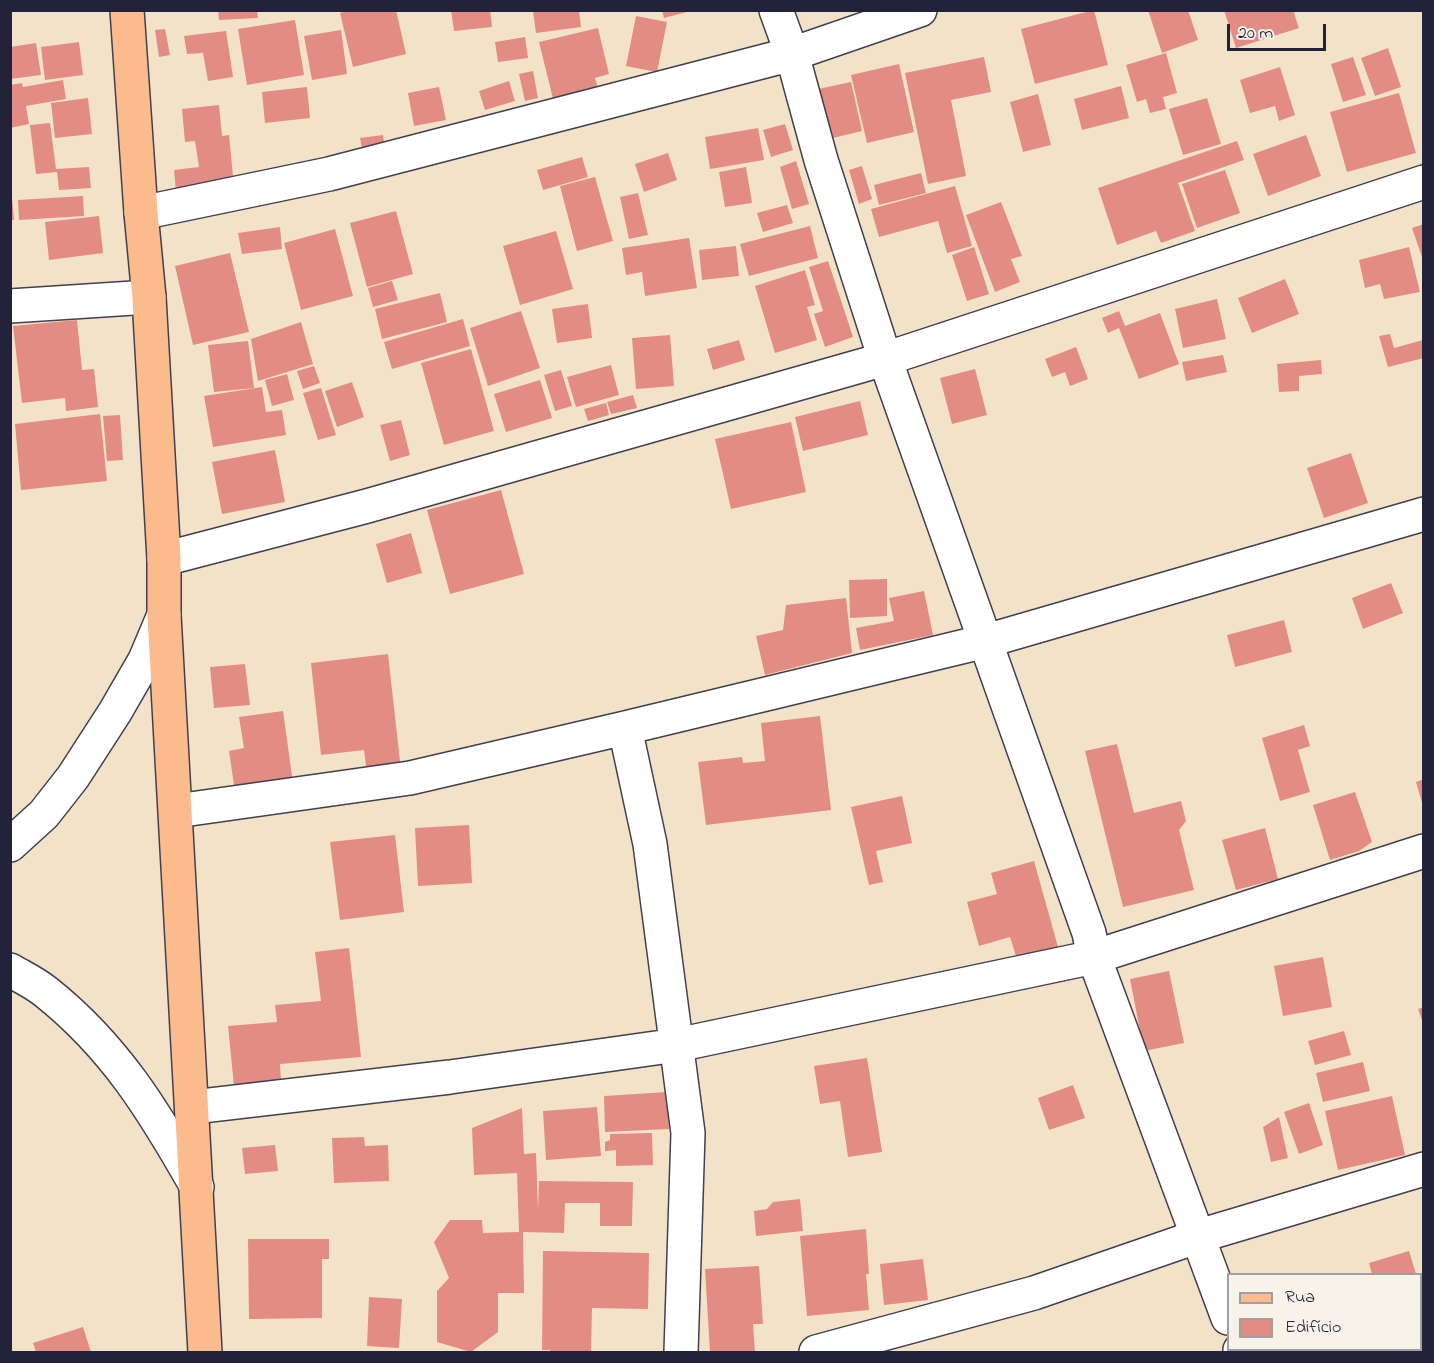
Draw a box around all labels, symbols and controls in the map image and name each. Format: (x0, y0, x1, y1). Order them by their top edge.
scale bar (1230, 12, 1329, 50)
text: 20 m (1238, 21, 1273, 47)
legend (1227, 1273, 1422, 1351)
text: Rua (1285, 1285, 1315, 1311)
text: Edifício (1285, 1315, 1341, 1341)

